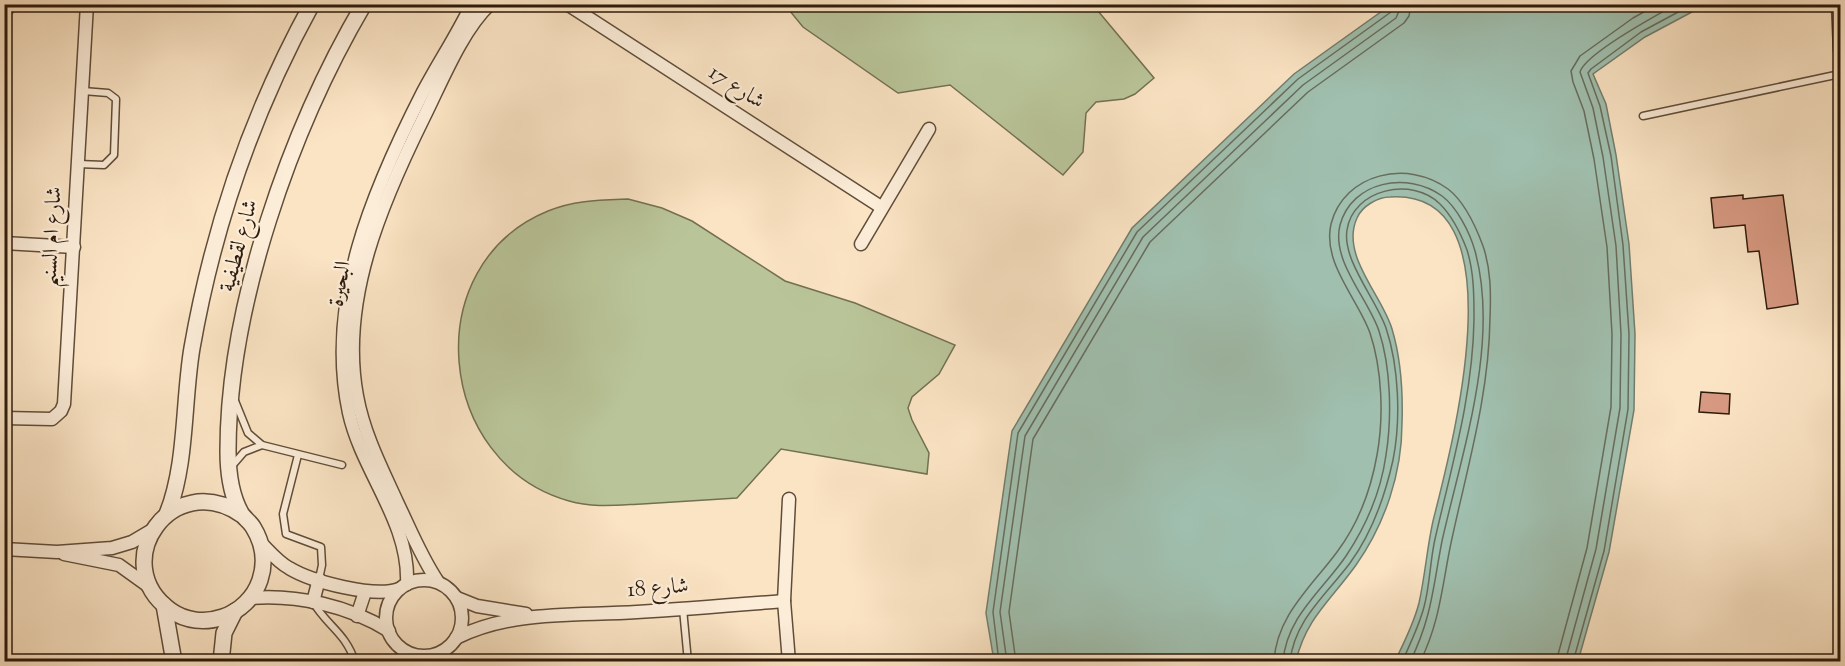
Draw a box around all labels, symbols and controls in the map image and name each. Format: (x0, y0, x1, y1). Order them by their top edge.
street label: شارع 17 (702, 58, 770, 118)
street label: شارع ام السنيم (34, 186, 75, 288)
street label: شارع لقطيفية (212, 196, 268, 296)
street label: البحيرة (321, 259, 361, 309)
street label: شارع 18 (626, 571, 690, 607)

